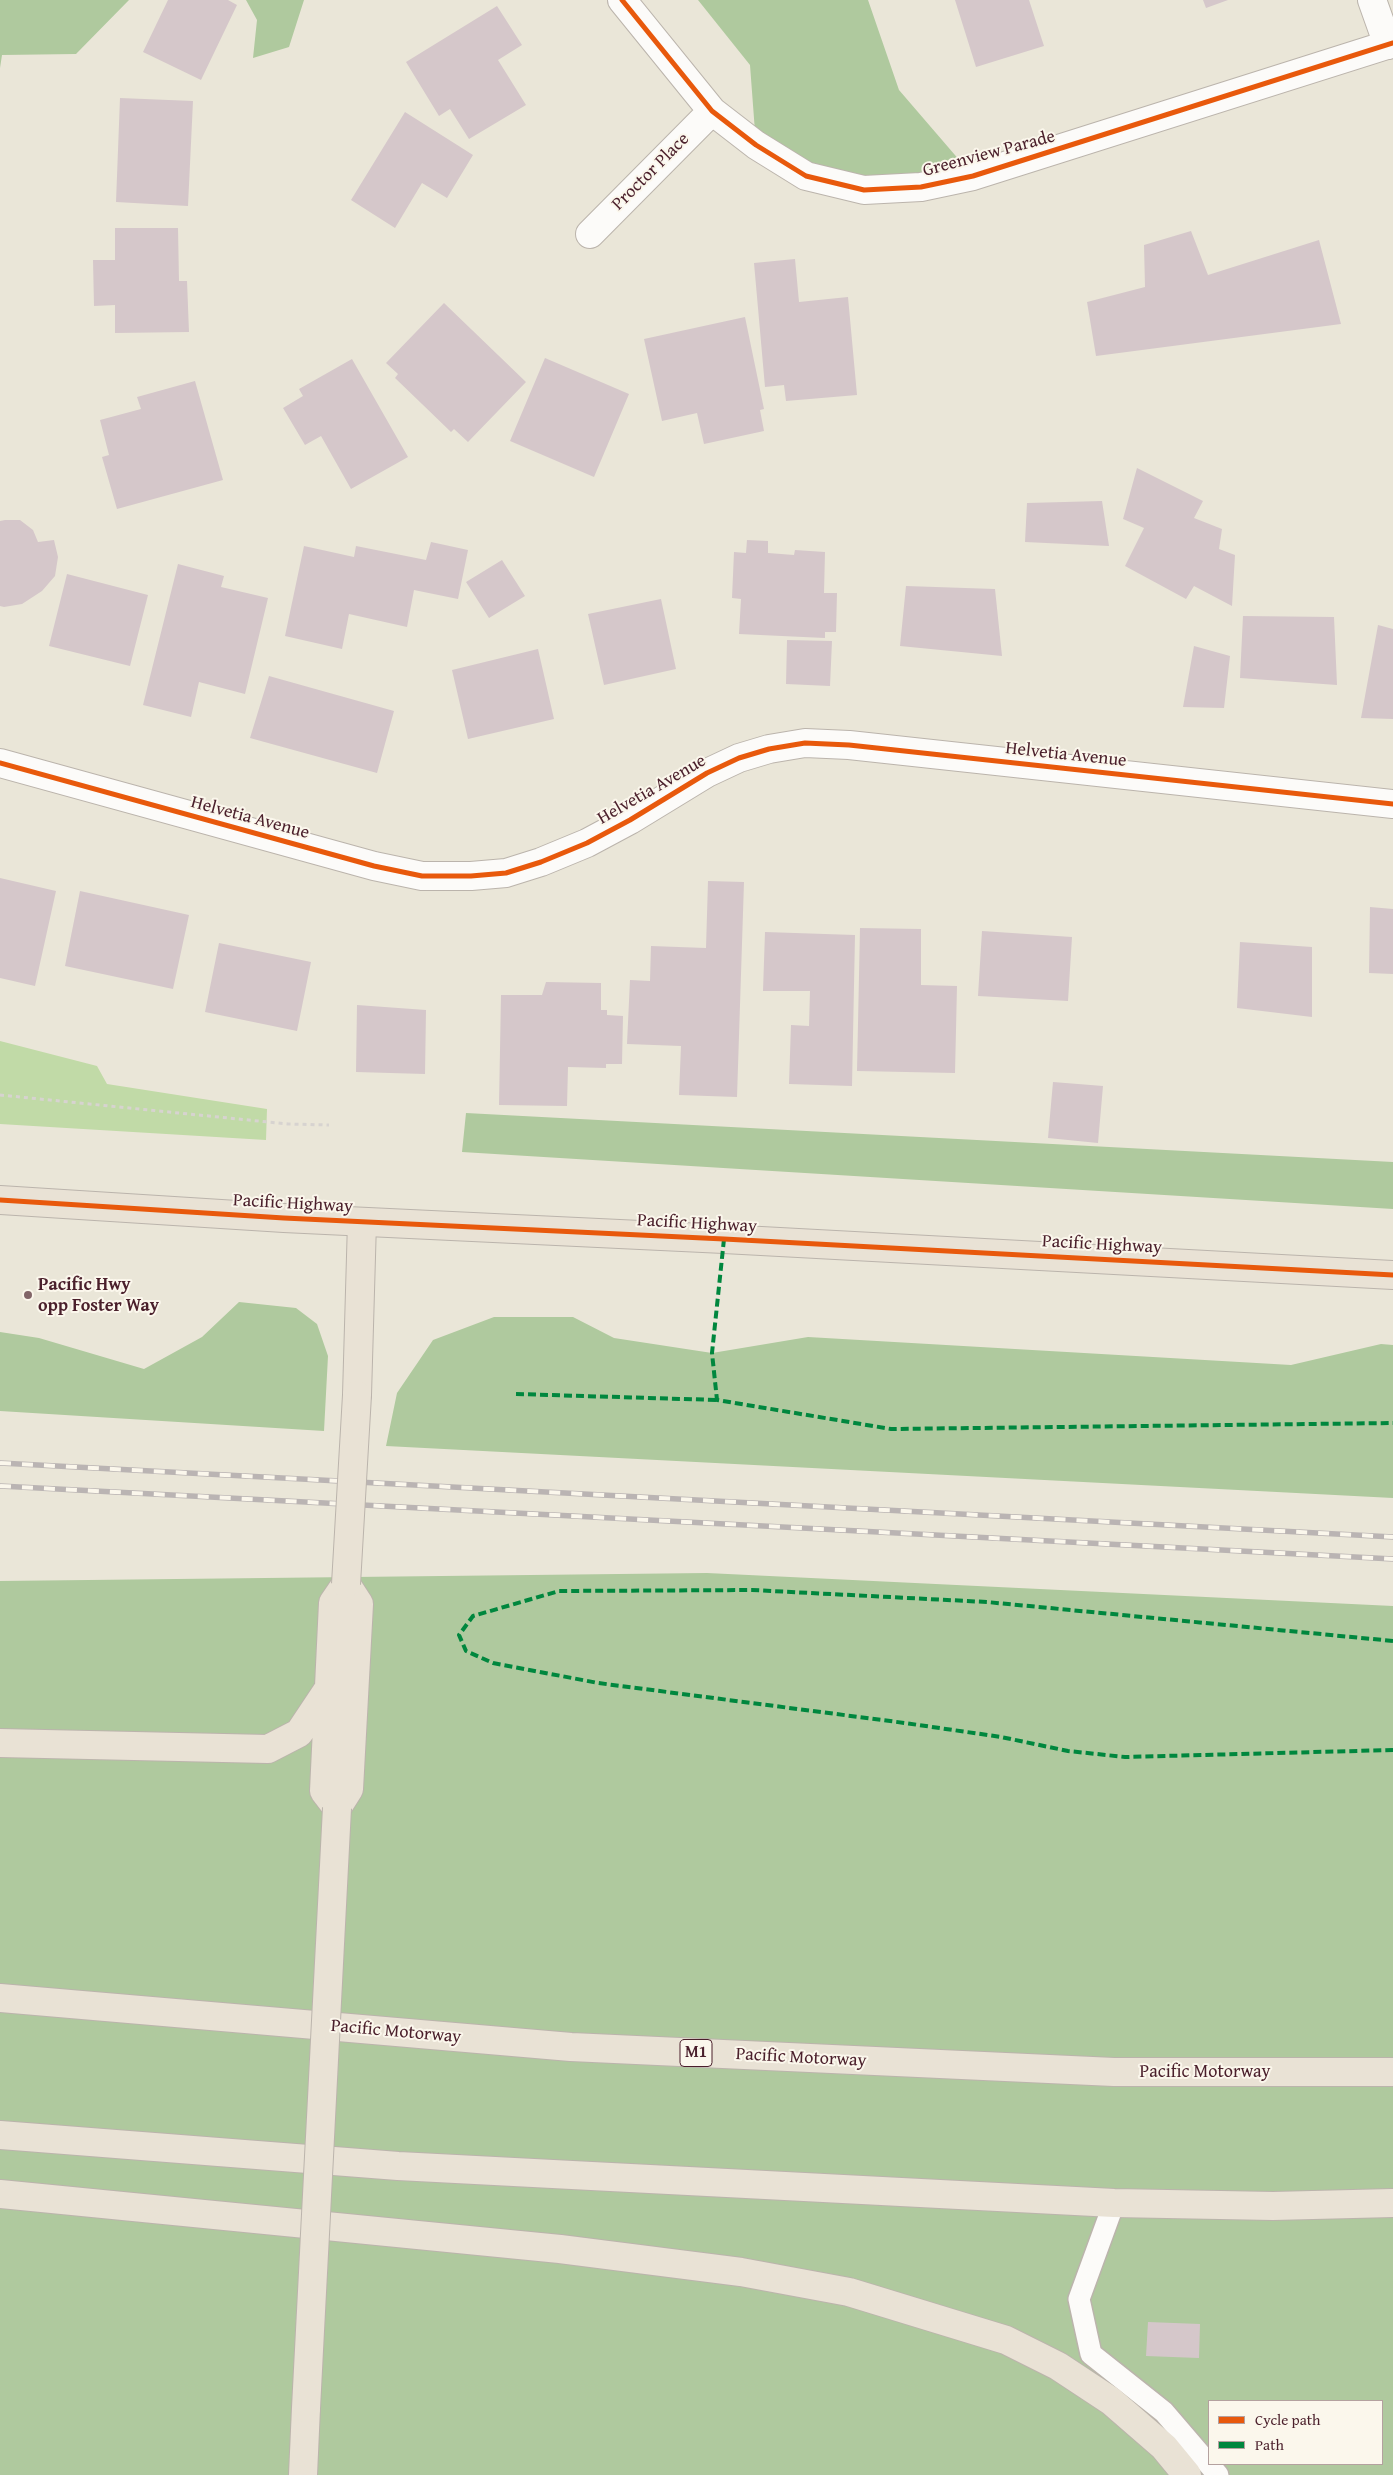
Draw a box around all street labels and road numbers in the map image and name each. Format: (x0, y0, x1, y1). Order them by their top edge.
street label: Greenview Parade (921, 126, 1057, 182)
street label: Proctor Place (608, 129, 694, 215)
street label: Helvetia Avenue (1004, 738, 1128, 772)
street label: Helvetia Avenue (594, 750, 710, 830)
street label: Helvetia Avenue (188, 792, 312, 844)
street label: Pacific Highway (233, 1190, 353, 1218)
street label: Pacific Highway (637, 1210, 757, 1238)
street label: Pacific Highway (1042, 1231, 1162, 1259)
street label: Pacific Motorway (330, 2016, 462, 2048)
road number: M1 (680, 2040, 712, 2066)
street label: Pacific Motorway (735, 2044, 867, 2072)
street label: Pacific Motorway (1140, 2061, 1270, 2083)

